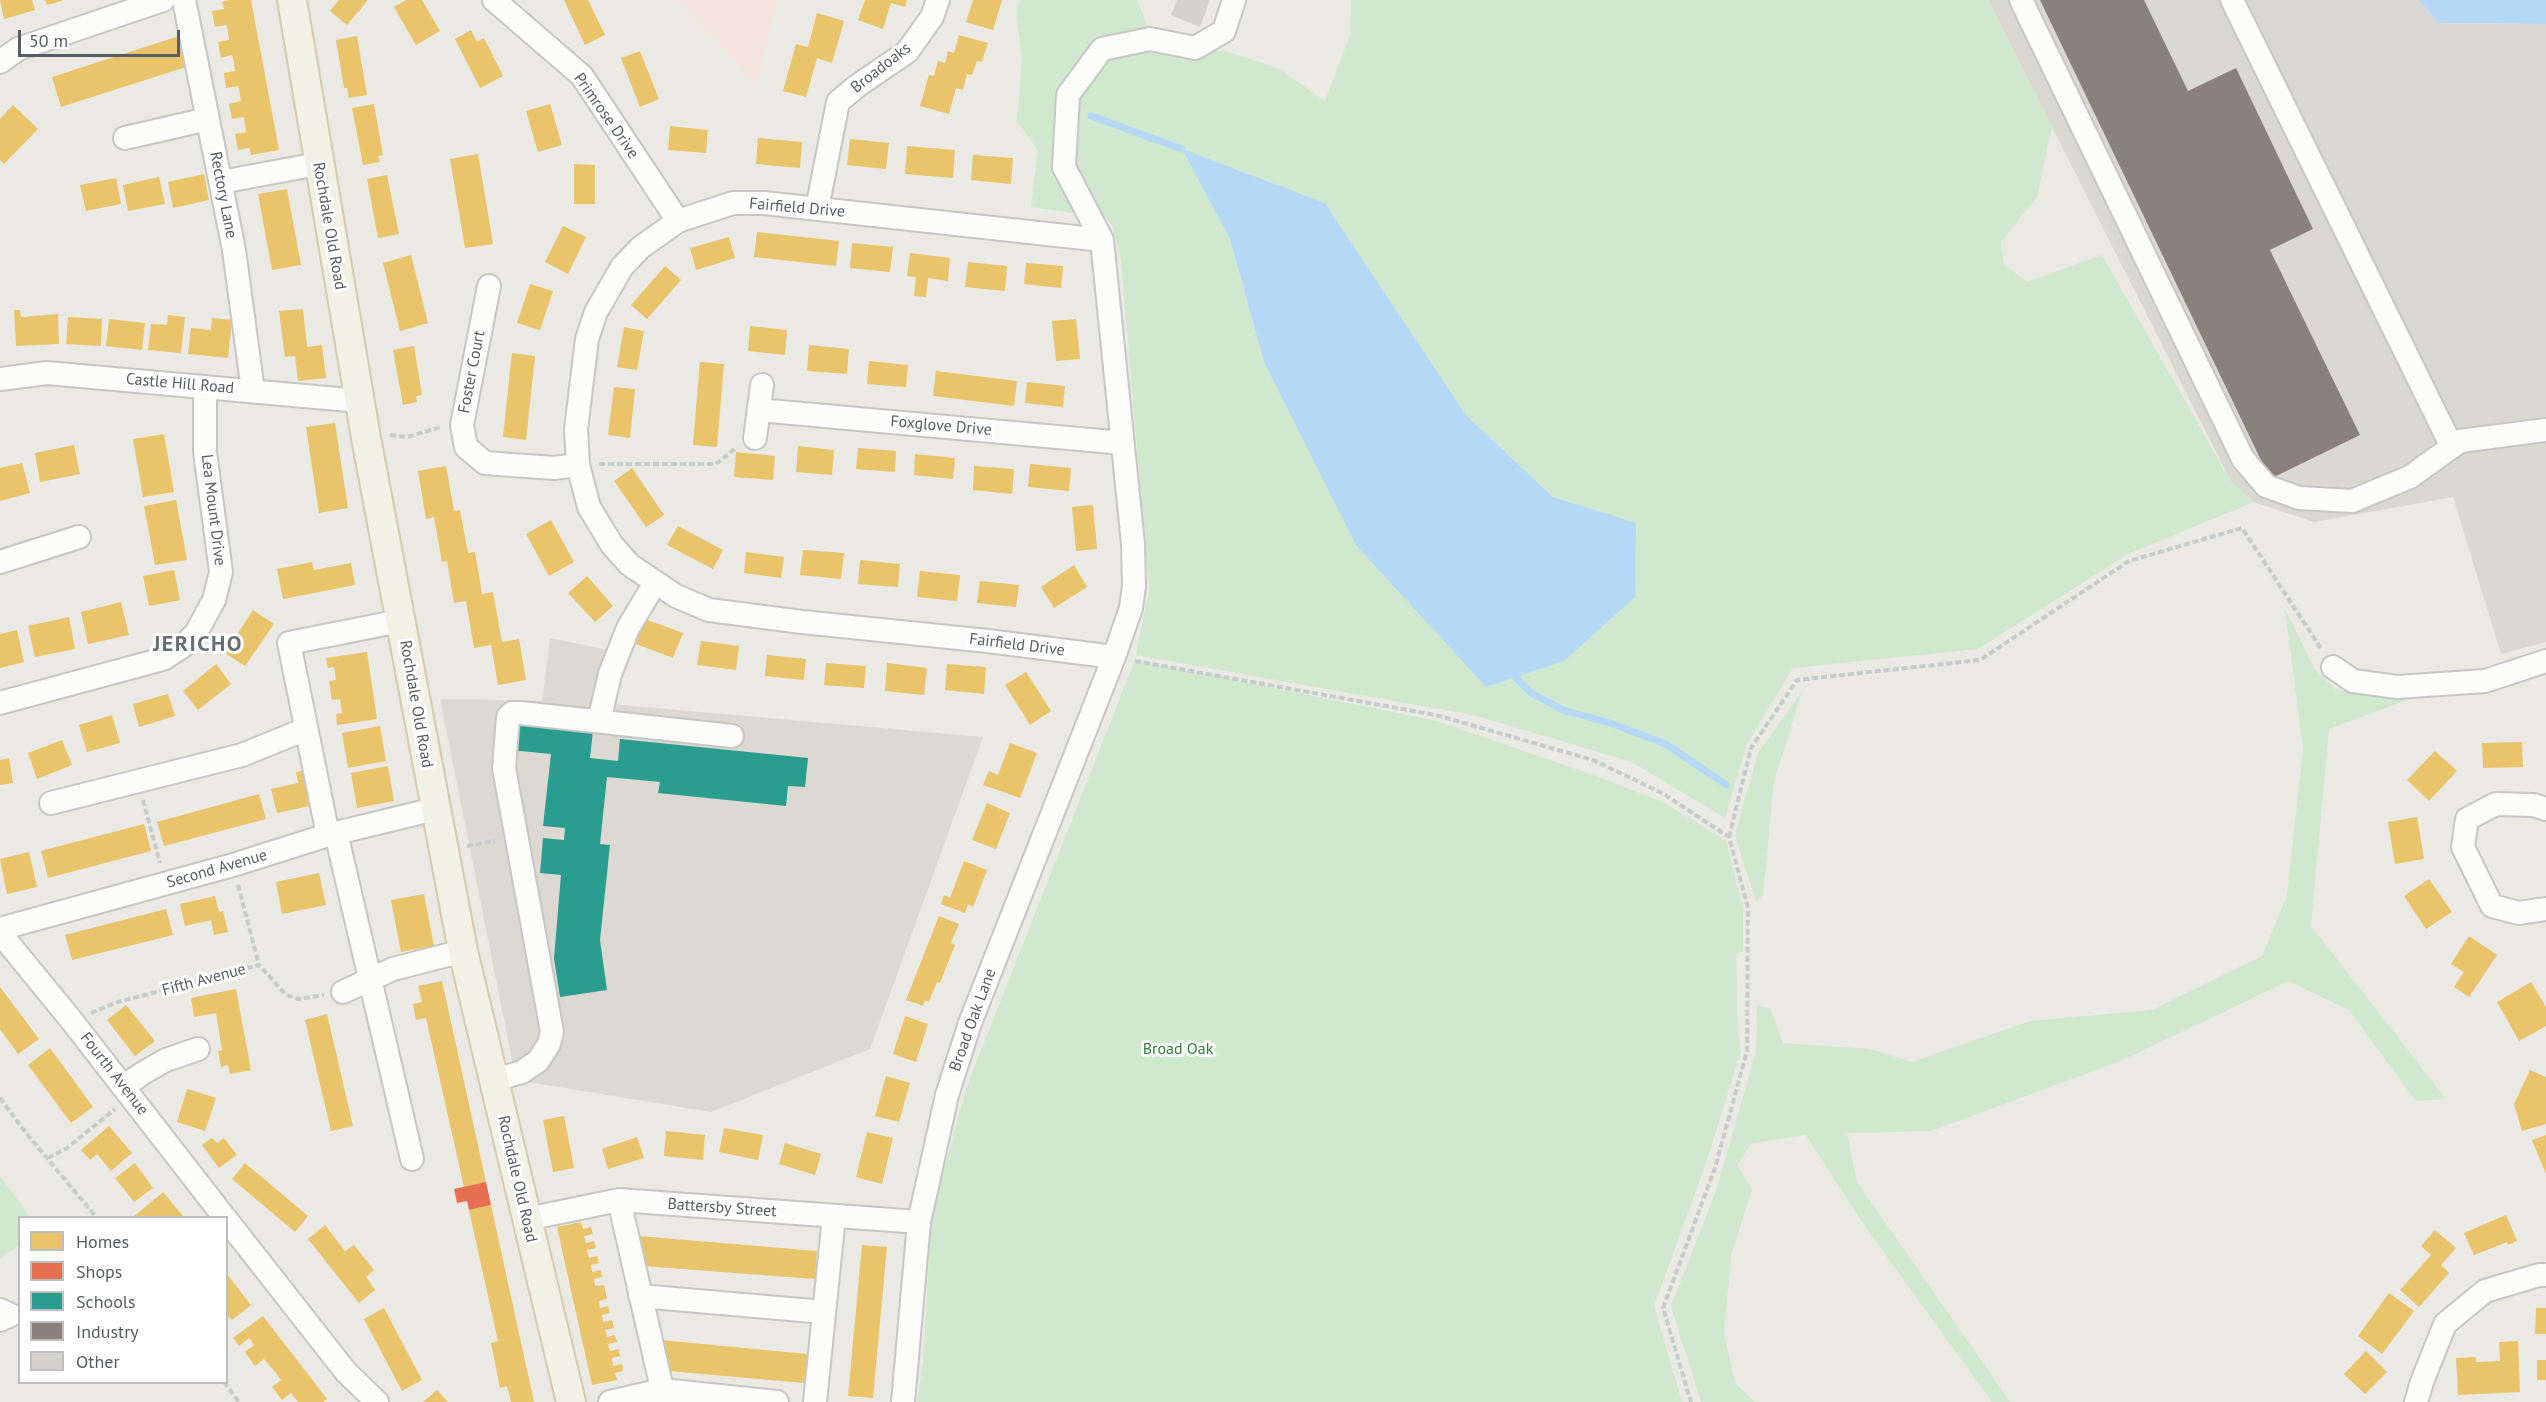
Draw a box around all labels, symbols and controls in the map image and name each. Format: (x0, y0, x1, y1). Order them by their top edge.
scale bar (21, 18, 183, 56)
text: 50 m (29, 29, 68, 52)
street label: Broadoaks (847, 39, 915, 97)
street label: Primrose Drive (569, 69, 643, 163)
street label: Rectory Lane (205, 150, 241, 240)
street label: Rochdale Old Road (308, 161, 350, 291)
street label: Fairfield Drive (748, 194, 846, 222)
street label: Foster Court (455, 329, 489, 415)
street label: Castle Hill Road (125, 370, 235, 398)
street label: Foxglove Drive (889, 412, 993, 440)
street label: Lea Mount Drive (197, 453, 229, 567)
street label: Fairfield Drive (968, 630, 1066, 660)
district label: JERICHO (153, 632, 243, 658)
street label: Rochdale Old Road (395, 639, 437, 769)
street label: Second Avenue (165, 846, 269, 892)
street label: Fifth Avenue (160, 960, 248, 1000)
street label: Broad Oak Lane (946, 966, 1000, 1074)
street label: Fourth Avenue (76, 1029, 152, 1119)
park label: Broad Oak (1143, 1039, 1213, 1059)
street label: Rochdale Old Road (493, 1114, 541, 1244)
street label: Battersby Street (667, 1195, 777, 1221)
legend (18, 1216, 228, 1384)
text: Homes (76, 1230, 129, 1253)
text: Shops (76, 1260, 122, 1283)
text: Schools (76, 1290, 136, 1313)
text: Industry (76, 1320, 139, 1343)
text: Other (76, 1350, 120, 1373)

